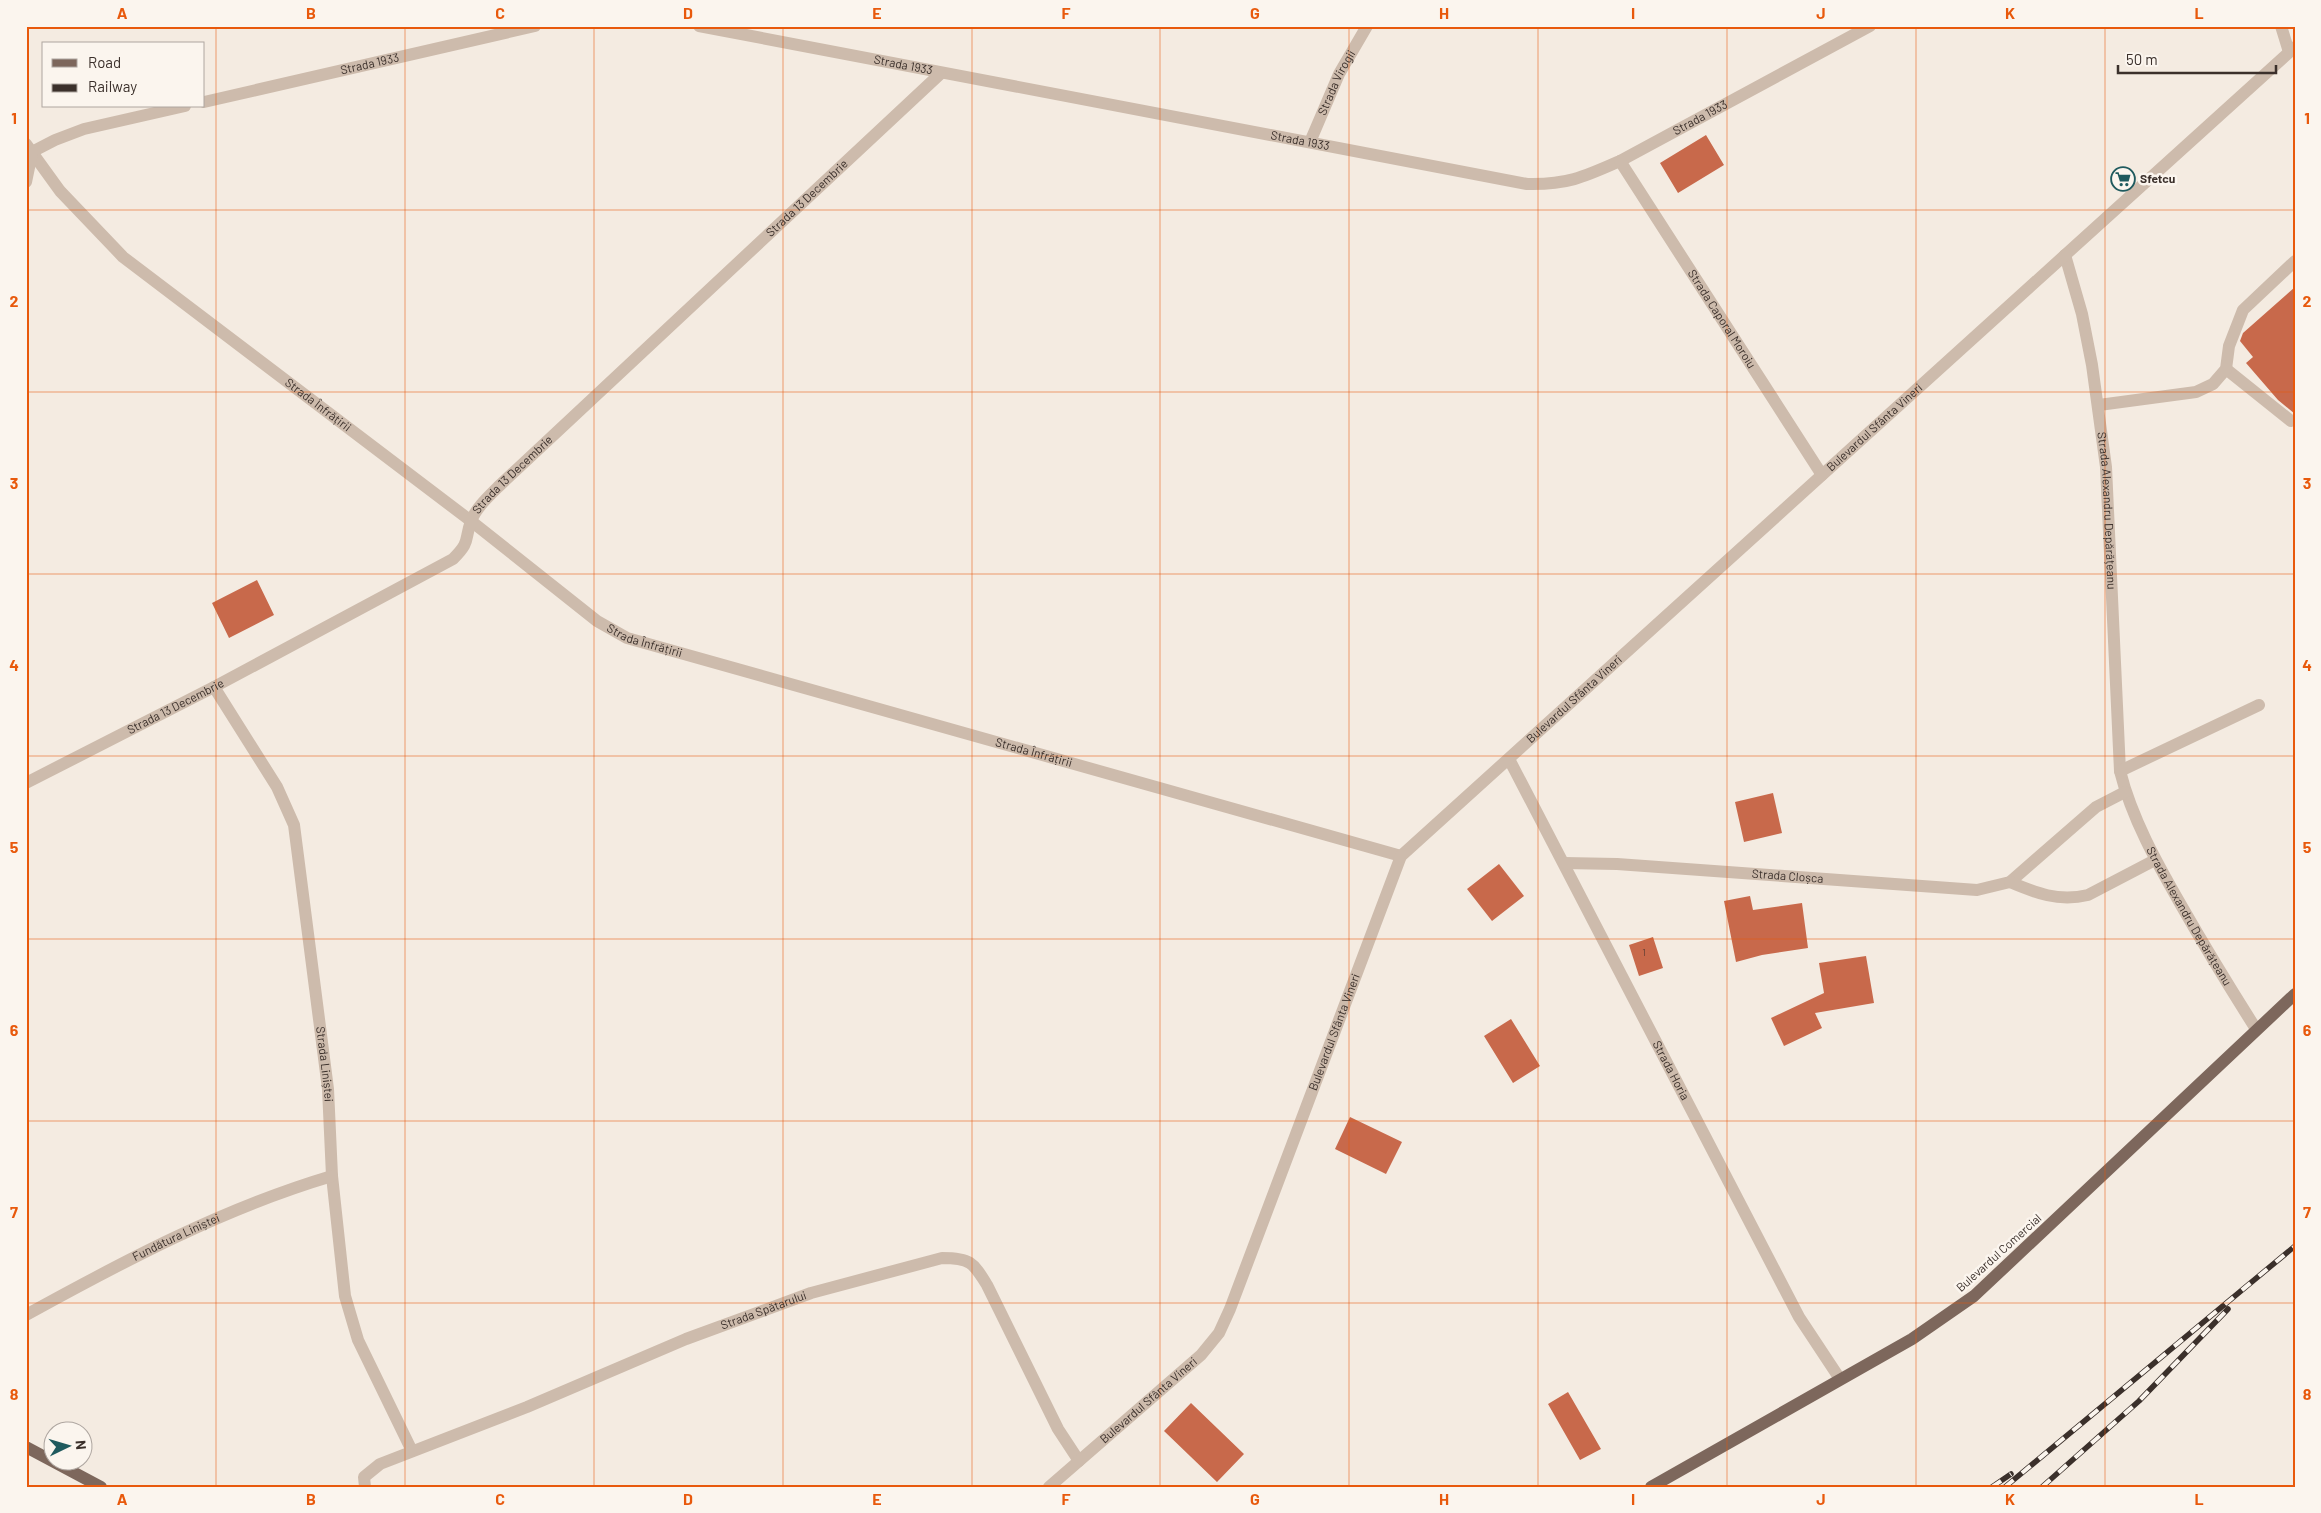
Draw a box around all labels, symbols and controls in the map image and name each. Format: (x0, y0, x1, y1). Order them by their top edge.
text: A (117, 3, 128, 22)
text: B (306, 3, 316, 22)
text: C (495, 3, 505, 22)
text: D (683, 3, 693, 22)
text: E (872, 3, 882, 22)
text: F (1062, 3, 1071, 22)
text: G (1250, 3, 1260, 22)
text: H (1439, 3, 1449, 22)
text: I (1631, 3, 1635, 22)
text: J (1816, 3, 1826, 22)
text: K (2005, 3, 2015, 22)
text: L (2194, 3, 2204, 22)
legend (42, 42, 205, 108)
scale bar (2118, 42, 2276, 74)
street label: Strada Virogii (1314, 47, 1357, 117)
street label: Strada 1933 (339, 49, 400, 77)
text: 50 m (2126, 50, 2158, 68)
street label: Strada 1933 (873, 52, 934, 76)
text: Road (88, 53, 121, 71)
text: Railway (88, 77, 137, 95)
street label: Strada 1933 (1670, 96, 1729, 137)
text: 1 (11, 108, 17, 127)
text: 1 (2304, 108, 2310, 127)
street label: Strada 1933 (1270, 127, 1331, 152)
street label: Strada 13 Decembrie (763, 156, 850, 239)
supermarket icon: Sfetcu (2110, 166, 2136, 192)
place label: Sfetcu (2140, 171, 2175, 185)
street label: Strada Caporal Moroiu (1686, 267, 1759, 371)
text: 2 (10, 291, 19, 310)
text: 2 (2303, 291, 2312, 310)
street label: Strada Înfrățirii (283, 375, 354, 434)
street label: Bulevardul Sfânta Vineri (1823, 380, 1925, 474)
street label: Strada Alexandru Depărățeanu (2095, 431, 2120, 590)
street label: Strada 13 Decembrie (469, 432, 555, 516)
text: 3 (10, 473, 18, 492)
text: 3 (2303, 473, 2311, 492)
street label: Strada Înfrățirii (605, 620, 684, 659)
street label: Bulevardul Sfânta Vineri (1523, 652, 1624, 745)
text: 4 (9, 655, 19, 674)
text: 4 (2302, 655, 2312, 674)
street label: Strada 13 Decembrie (125, 675, 226, 736)
street label: Strada Înfrățirii (994, 734, 1074, 769)
text: 5 (10, 837, 19, 856)
text: 5 (2303, 837, 2312, 856)
street label: Strada Alexandru Depărățeanu (2144, 844, 2235, 988)
street label: Strada Cloșca (1751, 866, 1824, 885)
house number: 1 (1642, 946, 1646, 958)
street label: Bulevardul Sfânta Vineri (1305, 971, 1362, 1092)
text: 6 (10, 1020, 19, 1039)
text: 6 (2303, 1020, 2312, 1039)
street label: Strada Liniștei (314, 1026, 337, 1102)
street label: Strada Horia (1651, 1038, 1693, 1102)
text: 7 (10, 1202, 18, 1221)
text: 7 (2303, 1202, 2311, 1221)
street label: Fundătura Liniștei (130, 1210, 221, 1263)
street label: Bulevardul Comercial (1953, 1210, 2044, 1294)
street label: Strada Spătarului (718, 1287, 808, 1332)
street label: Bulevardul Sfânta Vineri (1097, 1354, 1199, 1446)
text: 8 (10, 1384, 19, 1403)
text: 8 (2303, 1384, 2312, 1403)
north arrow (42, 1420, 92, 1470)
text: N (73, 1439, 90, 1450)
text: A (117, 1489, 128, 1508)
text: B (306, 1489, 316, 1508)
text: C (495, 1489, 505, 1508)
text: D (683, 1489, 693, 1508)
text: E (872, 1489, 882, 1508)
text: F (1062, 1489, 1071, 1508)
text: G (1250, 1489, 1260, 1508)
text: H (1439, 1489, 1449, 1508)
text: I (1631, 1489, 1635, 1508)
text: J (1816, 1489, 1826, 1508)
text: K (2005, 1489, 2015, 1508)
text: L (2194, 1489, 2204, 1508)

